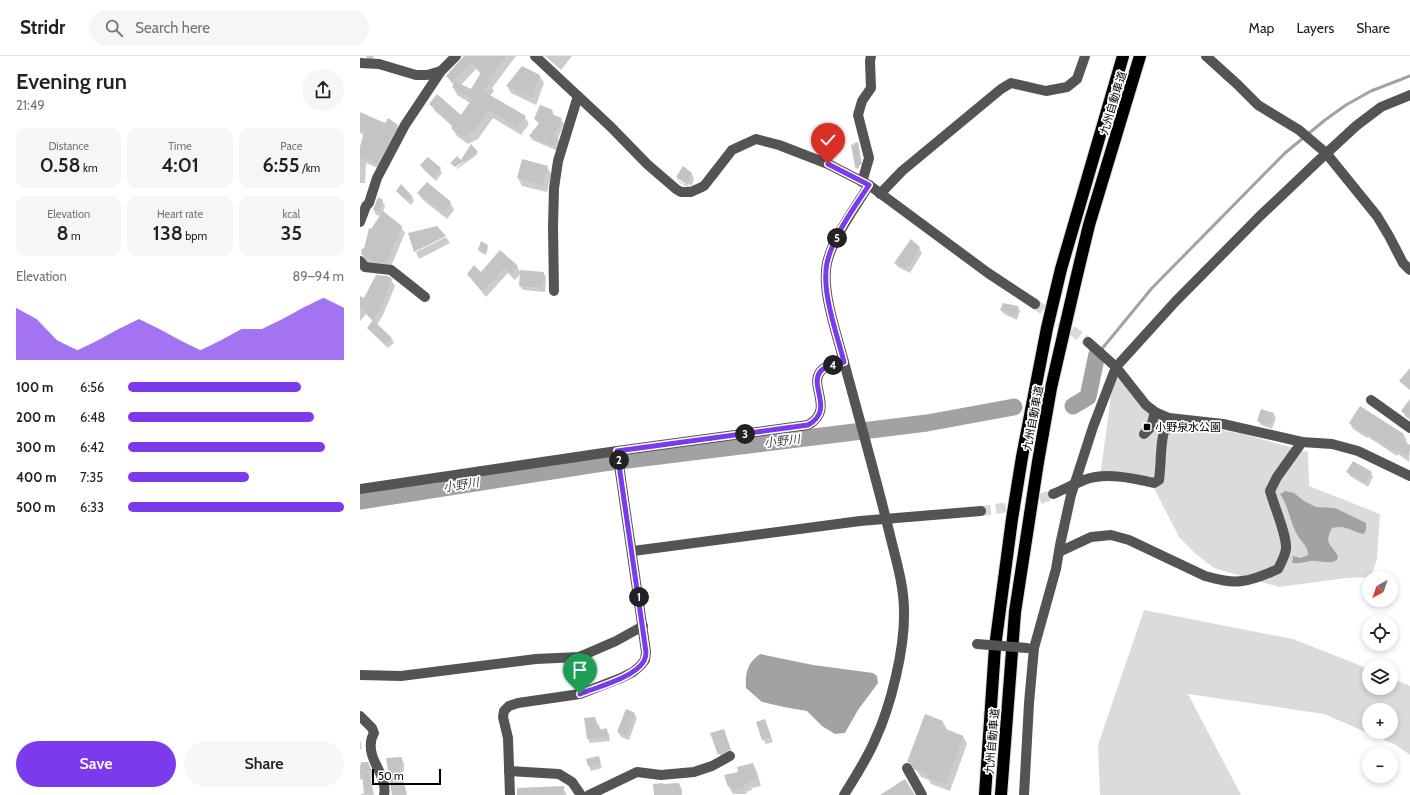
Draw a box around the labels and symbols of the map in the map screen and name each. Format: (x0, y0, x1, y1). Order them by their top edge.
street label: 九州自動車道 (1097, 69, 1129, 137)
pin (811, 123, 845, 164)
pin: 5 (827, 228, 847, 248)
pin: 4 (823, 355, 843, 375)
street label: 九州自動車道 (1020, 384, 1046, 452)
place label: 小野泉水公園 (1155, 420, 1221, 434)
marker: 小野泉水公園 (1142, 422, 1152, 432)
pin: 3 (735, 424, 755, 444)
water label: 小野川 (763, 431, 803, 450)
pin: 2 (609, 450, 629, 470)
water label: 小野川 (442, 474, 482, 495)
north arrow (1362, 571, 1398, 607)
pin: 1 (629, 587, 649, 607)
pin (563, 653, 597, 694)
street label: 九州自動車道 (982, 708, 1002, 774)
scale bar (372, 767, 441, 786)

